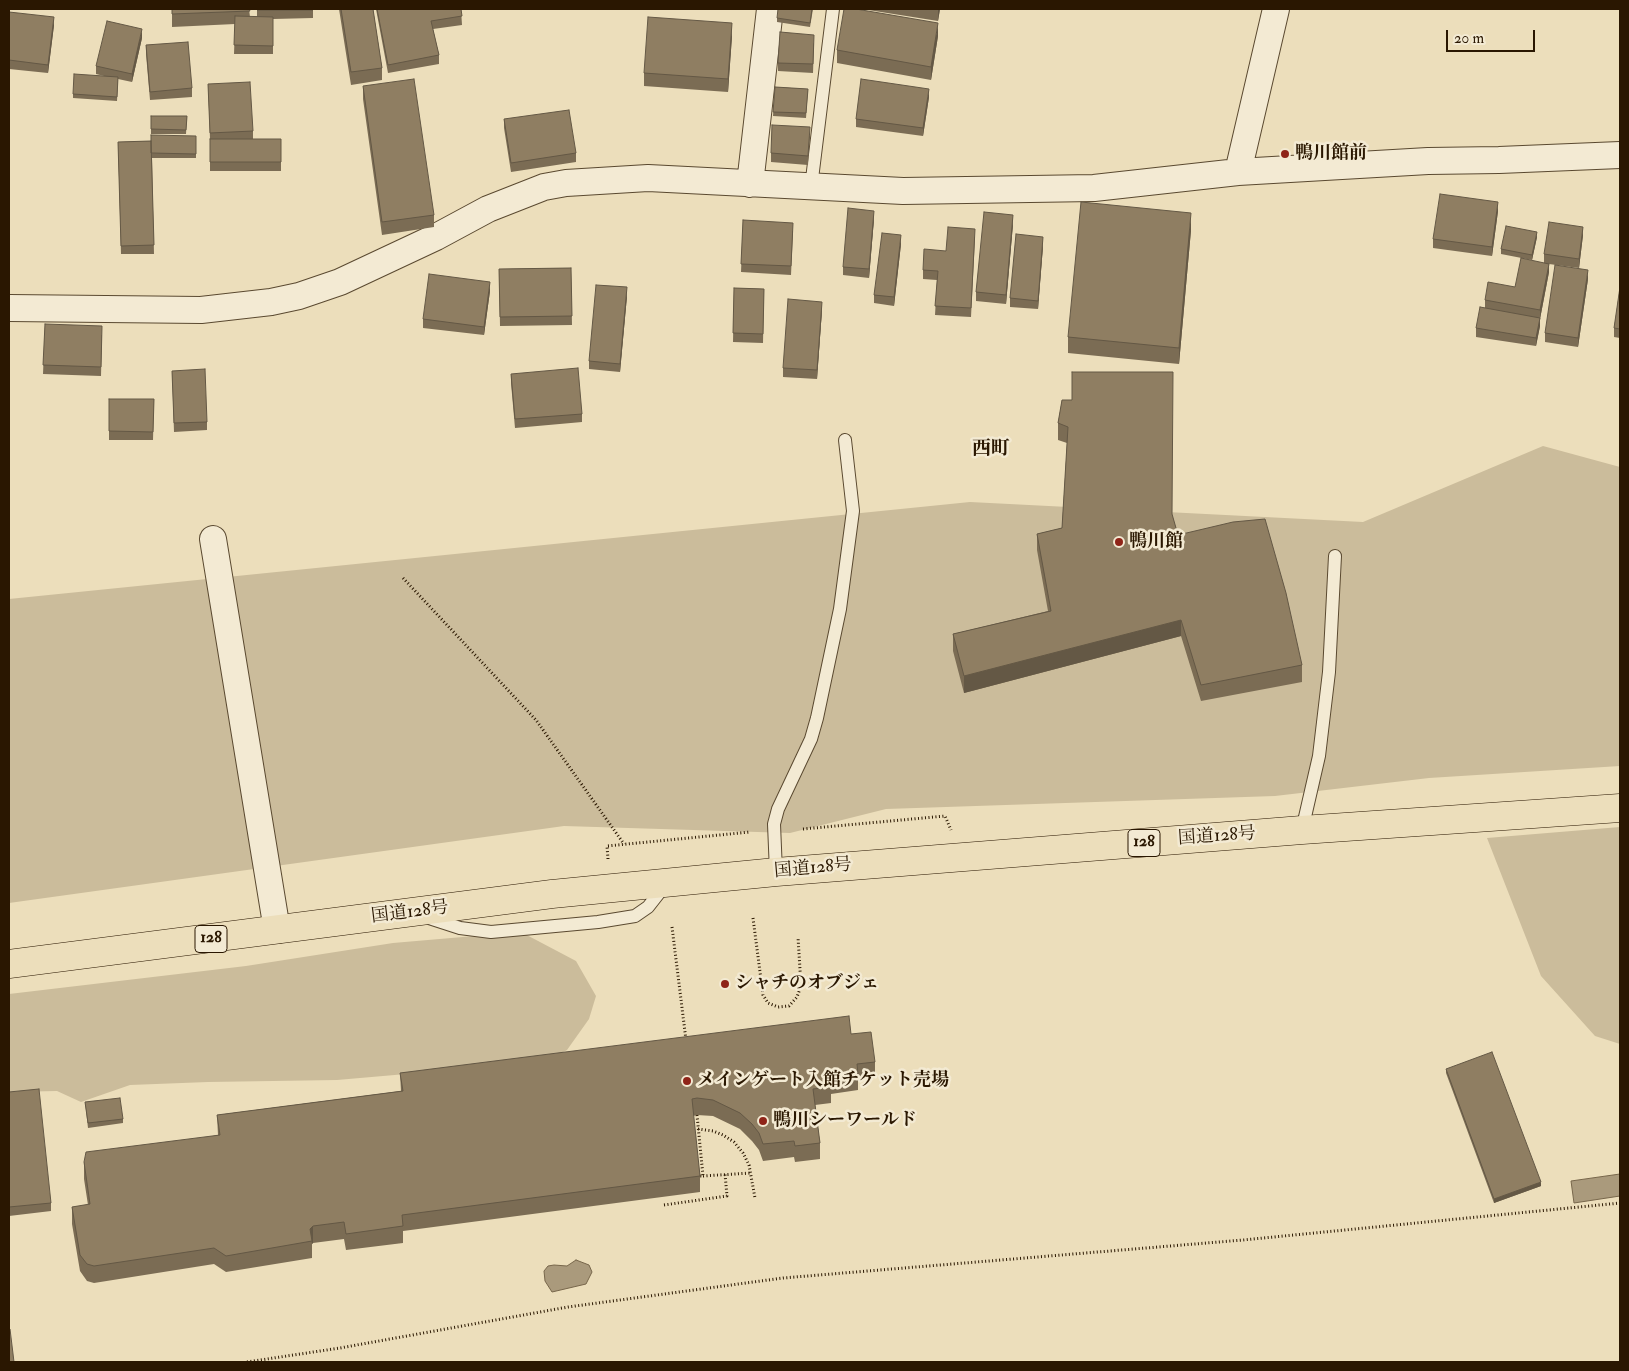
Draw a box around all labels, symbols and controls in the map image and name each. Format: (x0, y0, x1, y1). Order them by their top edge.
scale bar (1449, 20, 1538, 52)
text: 20 m (1454, 29, 1484, 48)
place label: 鴨川館前 (1295, 143, 1367, 165)
marker: 鴨川館前 (1279, 148, 1291, 160)
district label: 西町 (972, 439, 1010, 461)
place label: 鴨川館 (1129, 531, 1183, 553)
marker: 鴨川館 (1113, 536, 1125, 548)
street label: 国道128号 (1177, 824, 1257, 850)
road number: 128 (1128, 830, 1160, 856)
street label: 国道128号 (773, 855, 853, 883)
street label: 国道128号 (370, 898, 450, 928)
road number: 128 (195, 926, 227, 952)
place label: シャチのオブジェ (735, 973, 879, 995)
marker: シャチのオブジェ (719, 978, 731, 990)
place label: メインゲート入館チケット売場 (697, 1070, 949, 1092)
marker: メインゲート入館チケット売場 (681, 1075, 693, 1087)
place label: 鴨川シーワールド (773, 1110, 917, 1132)
marker: 鴨川シーワールド (757, 1115, 769, 1127)

